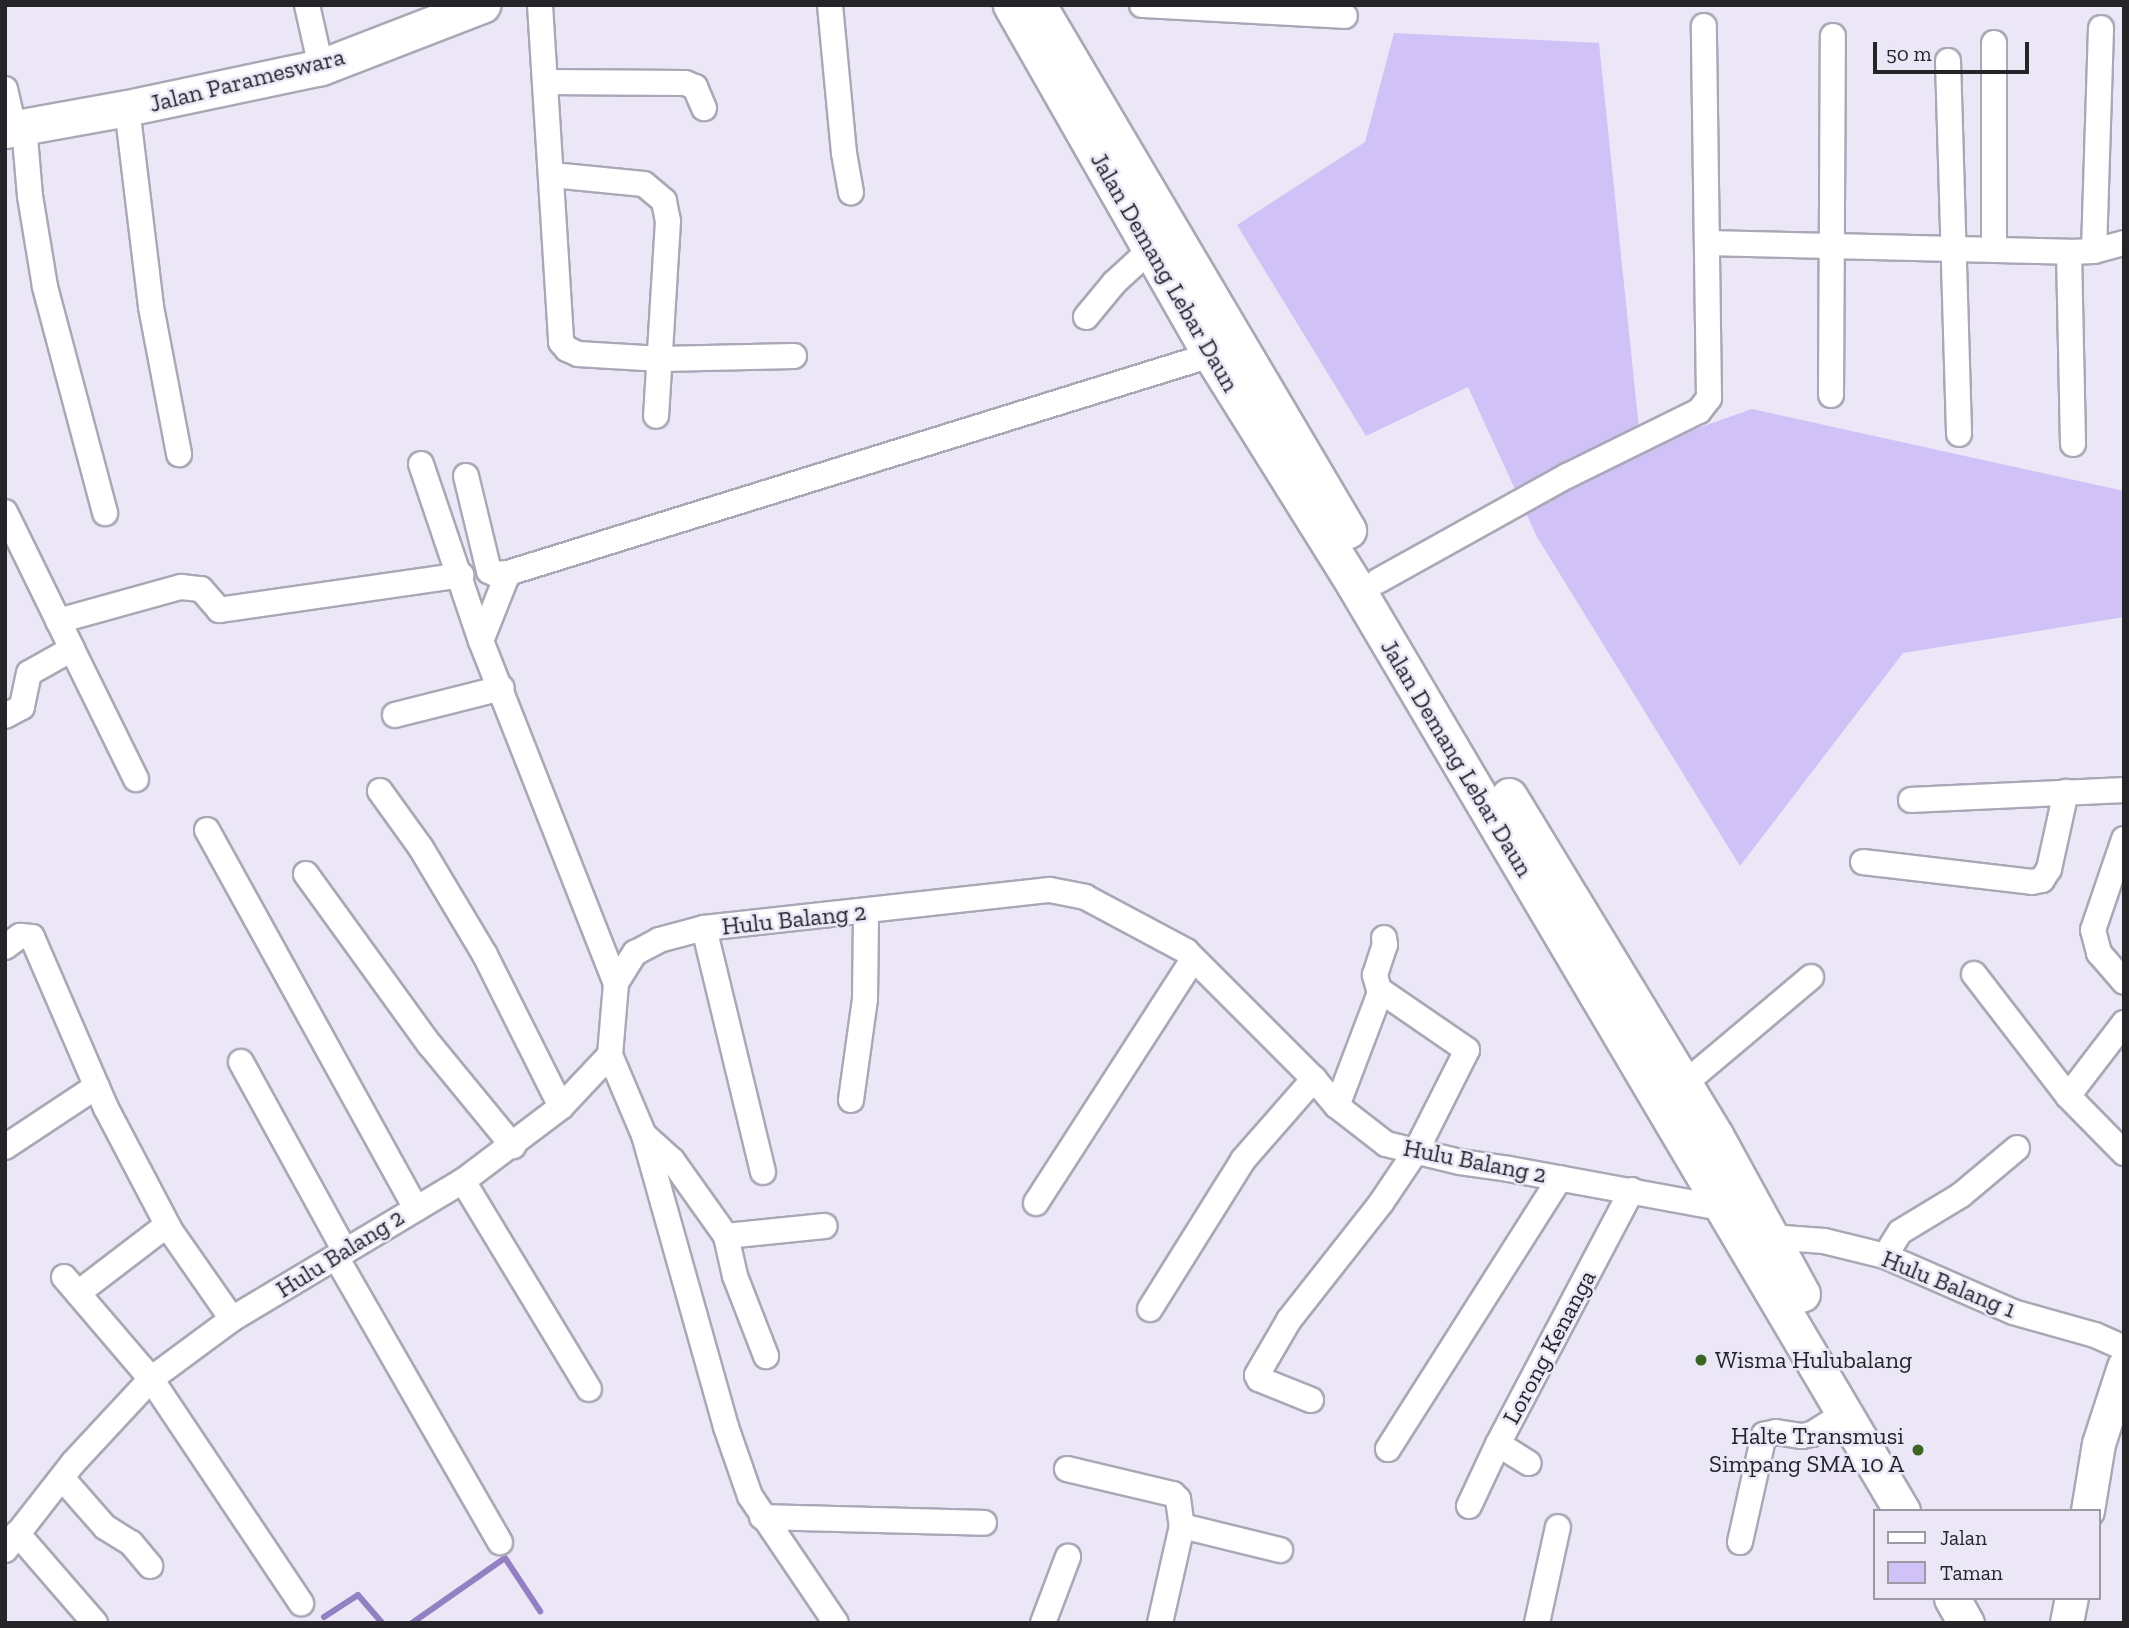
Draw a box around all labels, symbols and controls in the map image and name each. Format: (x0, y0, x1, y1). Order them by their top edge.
scale bar (1877, 28, 2033, 72)
text: 50 m (1886, 41, 1932, 66)
street label: Jalan Parameswara (146, 42, 348, 118)
street label: Jalan Demang Lebar Daun (1085, 147, 1245, 397)
street label: Jalan Demang Lebar Daun (1375, 634, 1539, 882)
street label: Hulu Balang 2 (720, 897, 868, 941)
street label: Hulu Balang 2 (1401, 1133, 1549, 1189)
street label: Hulu Balang 2 (271, 1202, 409, 1304)
street label: Hulu Balang 1 (1878, 1244, 2020, 1324)
street label: Lorong Kenanga (1496, 1265, 1602, 1429)
place label: Wisma Hulubalang (1715, 1346, 1912, 1374)
marker: Wisma Hulubalang (1693, 1352, 1709, 1368)
place label: Halte Transmusi Simpang SMA 10 A (1708, 1422, 1904, 1478)
marker: Halte Transmusi Simpang SMA 10 A (1910, 1442, 1926, 1458)
legend (1874, 1509, 2101, 1600)
text: Jalan (1940, 1525, 1987, 1550)
text: Taman (1940, 1560, 2003, 1585)

